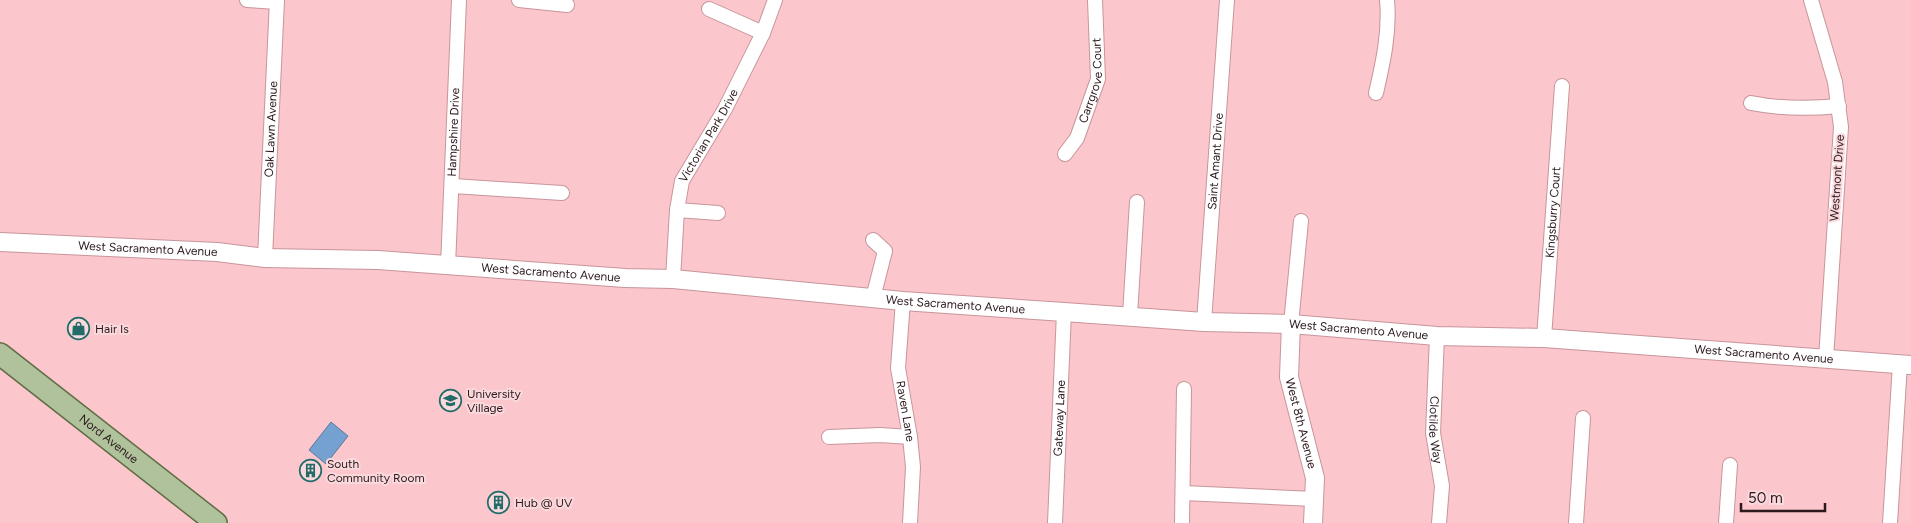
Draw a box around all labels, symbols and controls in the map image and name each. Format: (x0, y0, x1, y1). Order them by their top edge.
street label: Carrgrove Court (1076, 37, 1105, 125)
street label: Oak Lawn Avenue (262, 80, 280, 178)
street label: Victorian Park Drive (676, 86, 741, 185)
street label: Hampshire Drive (445, 87, 462, 177)
street label: Saint Amant Drive (1205, 112, 1226, 210)
street label: Westmont Drive (1827, 134, 1847, 222)
street label: Kingsburry Court (1543, 166, 1563, 258)
street label: West Sacramento Avenue (78, 239, 218, 259)
street label: West Sacramento Avenue (481, 261, 621, 285)
street label: West Sacramento Avenue (885, 292, 1026, 316)
shop icon: Hair Is (67, 317, 91, 341)
street label: West Sacramento Avenue (1289, 317, 1429, 342)
place label: Hair Is (95, 322, 129, 336)
street label: West Sacramento Avenue (1694, 342, 1834, 366)
street label: West 8th Avenue (1283, 377, 1319, 471)
street label: Gateway Lane (1051, 379, 1068, 457)
street label: Raven Lane (893, 380, 917, 443)
place label: University Village (467, 387, 522, 415)
school or university icon: University Village (439, 389, 463, 413)
street label: Clotilde Way (1426, 396, 1445, 465)
street label: Nord Avenue (76, 412, 141, 467)
place label: South Community Room (327, 457, 425, 485)
building icon: South Community Room (299, 459, 323, 483)
scale bar (1741, 480, 1825, 512)
text: 50 m (1748, 489, 1783, 507)
building icon: Hub @ UV (487, 491, 511, 515)
place label: Hub @ UV (515, 496, 573, 510)

